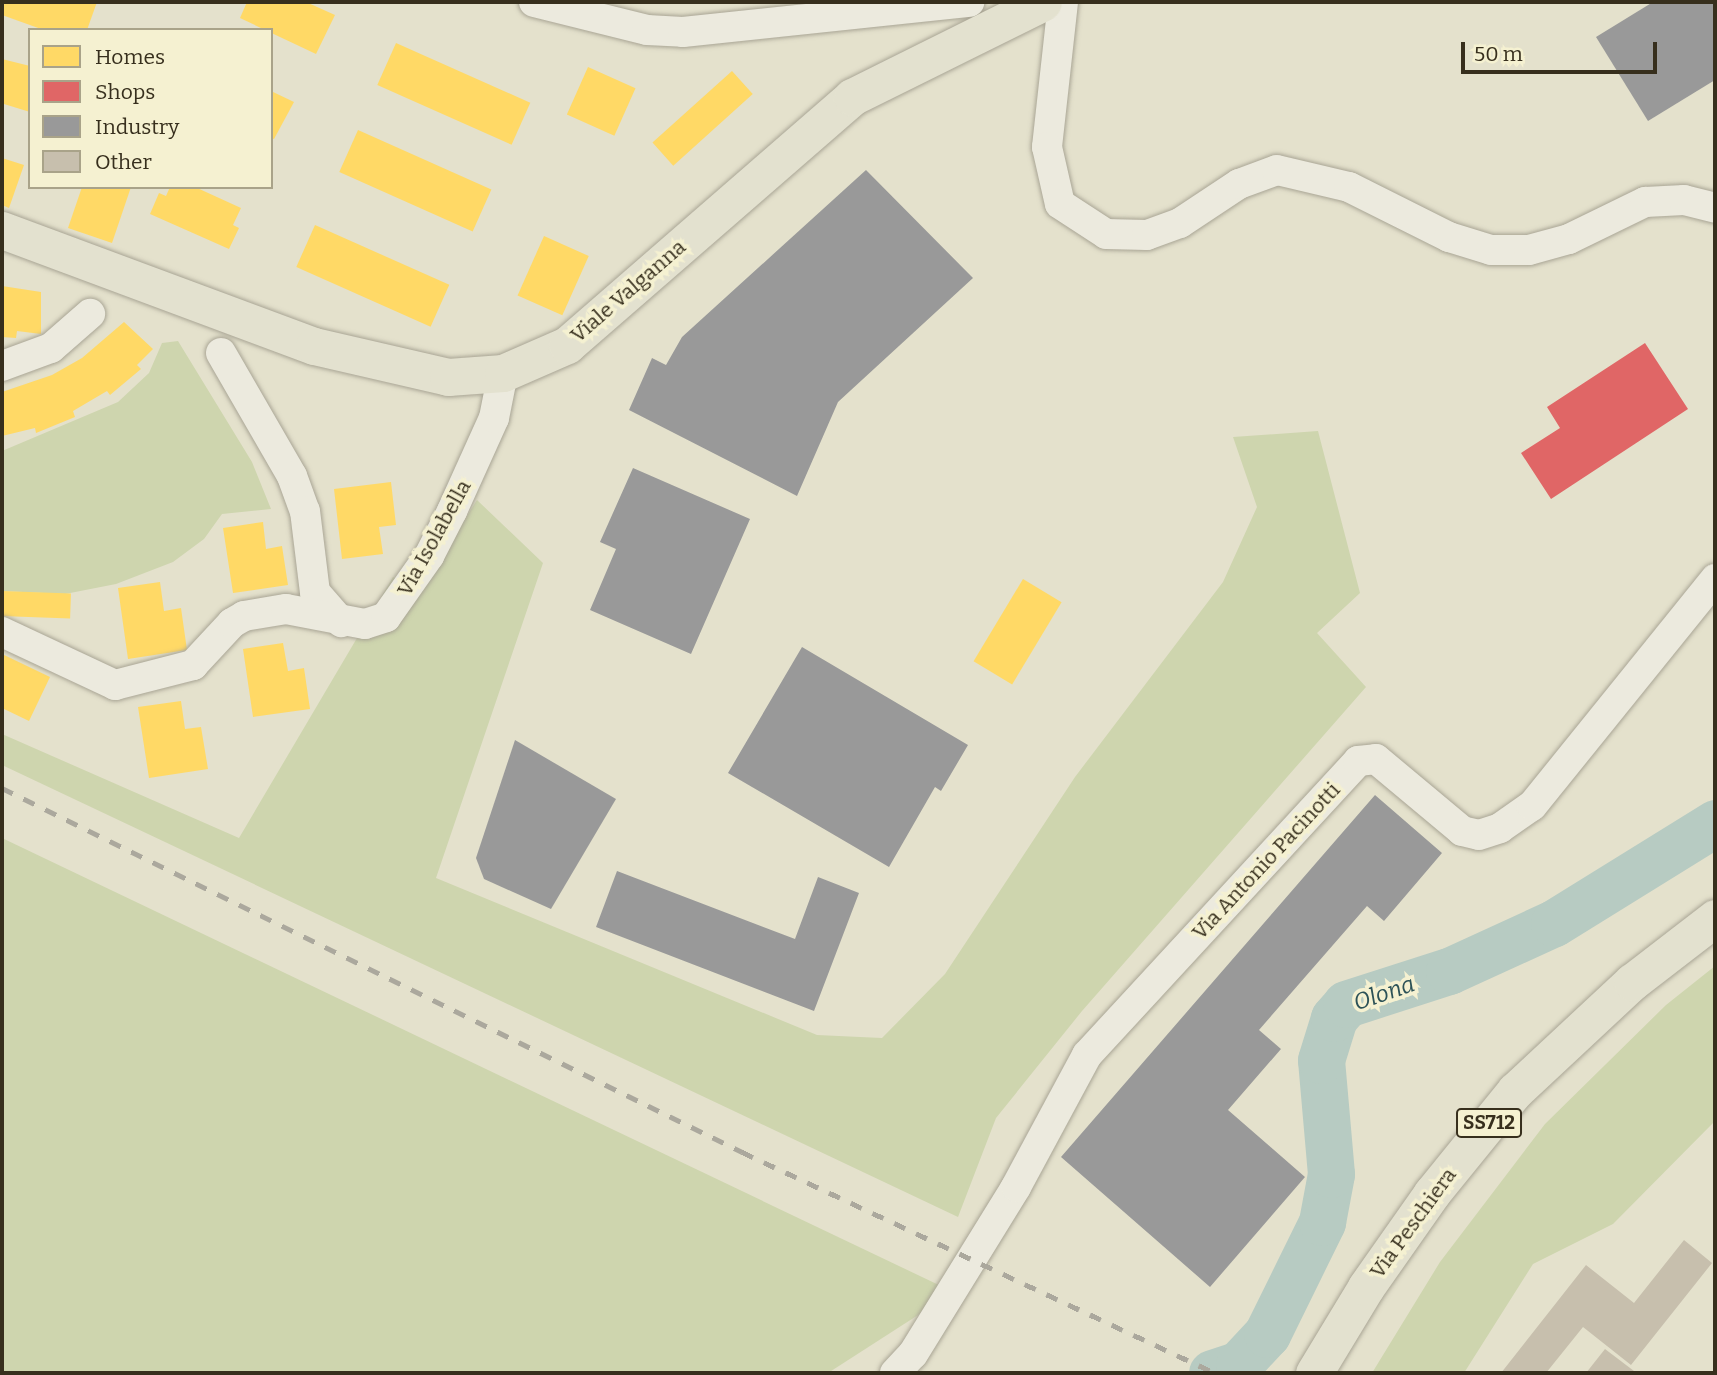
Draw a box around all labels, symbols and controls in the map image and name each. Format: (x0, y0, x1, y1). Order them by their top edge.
legend (28, 28, 273, 189)
scale bar (1465, 28, 1661, 72)
text: 50 m (1474, 41, 1523, 67)
text: Homes (95, 44, 165, 70)
text: Shops (95, 79, 155, 105)
text: Industry (95, 114, 179, 140)
text: Other (95, 149, 152, 175)
street label: Viale Valganna (565, 234, 691, 348)
street label: Via Isolabella (392, 476, 476, 600)
street label: Via Antonio Pacinotti (1187, 777, 1345, 945)
water label: Olona (1350, 970, 1418, 1016)
road number: SS712 (1456, 1107, 1522, 1138)
street label: Via Peschiera (1365, 1163, 1461, 1283)

